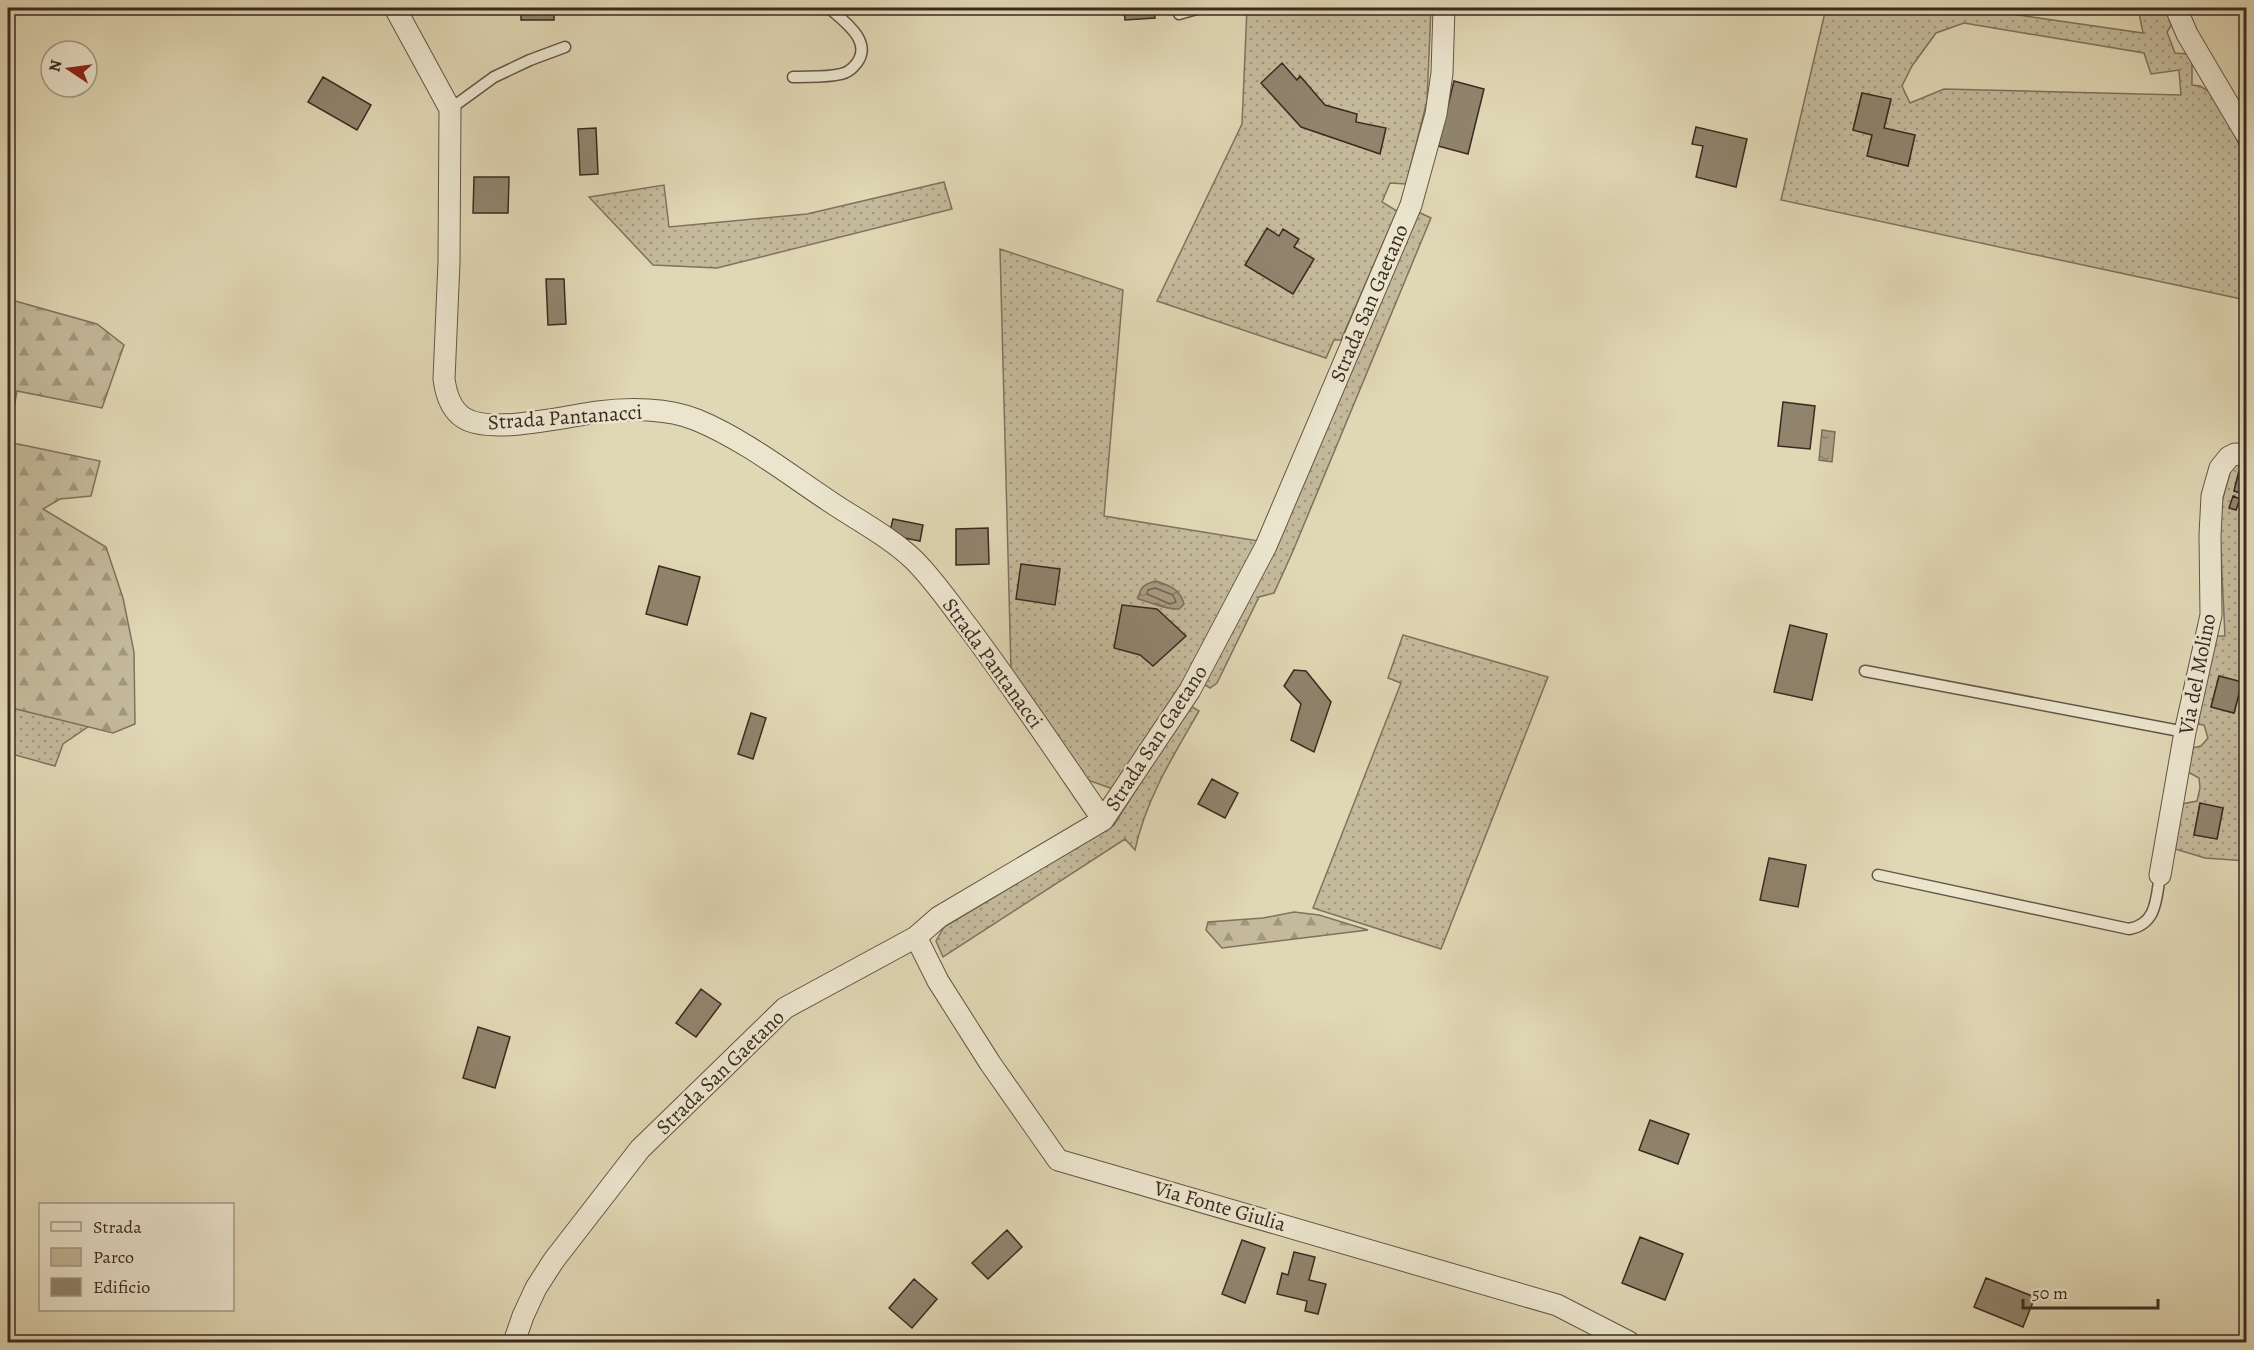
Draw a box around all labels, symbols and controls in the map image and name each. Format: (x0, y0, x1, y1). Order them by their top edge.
north arrow (39, 39, 99, 99)
text: N (43, 57, 67, 74)
street label: Strada San Gaetano (1323, 220, 1415, 386)
street label: Strada Pantanacci (487, 398, 643, 436)
street label: Strada Pantanacci (936, 592, 1050, 734)
street label: Via del Molino (2171, 611, 2222, 738)
street label: Strada San Gaetano (1098, 660, 1214, 816)
street label: Strada San Gaetano (650, 1003, 790, 1141)
street label: Via Fonte Giulia (1150, 1174, 1289, 1238)
legend (39, 1203, 234, 1311)
text: Strada (93, 1215, 142, 1239)
text: Parco (93, 1245, 134, 1269)
scale bar (2023, 1272, 2158, 1310)
text: Edificio (93, 1275, 150, 1299)
text: 50 m (2032, 1281, 2068, 1305)

